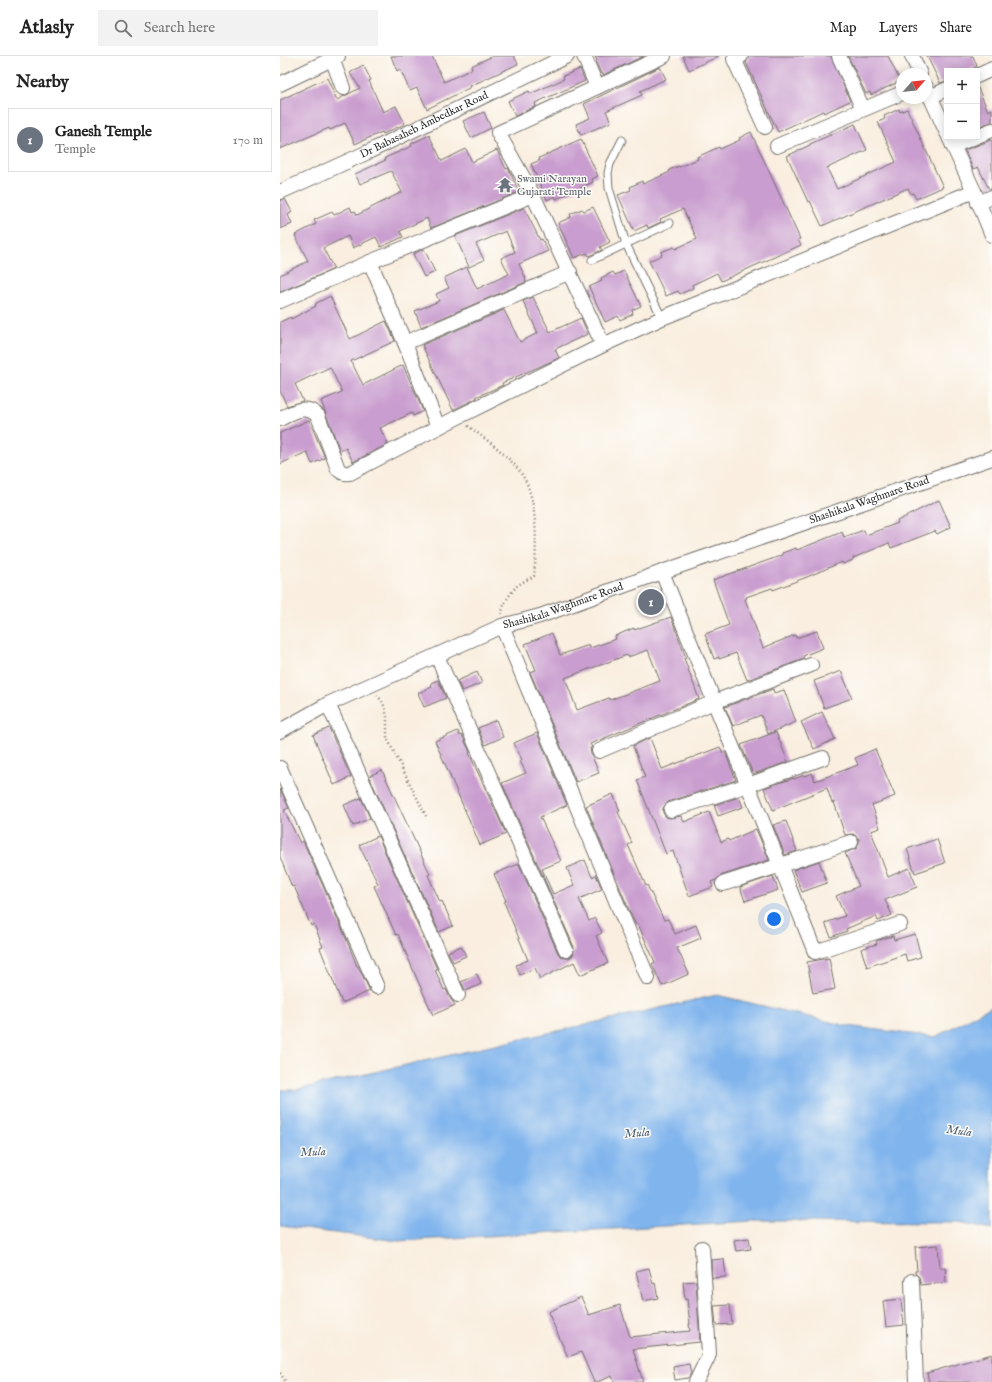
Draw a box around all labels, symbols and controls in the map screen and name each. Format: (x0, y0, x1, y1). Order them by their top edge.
search box (98, 10, 378, 46)
text: Atlasly (20, 16, 74, 40)
icon: search (112, 17, 134, 39)
text: Search here (144, 18, 215, 37)
text: Map (830, 19, 857, 37)
text: Layers (879, 19, 918, 37)
text: Share (940, 19, 972, 37)
north arrow (896, 68, 932, 104)
map controls (944, 68, 980, 140)
button: + (944, 68, 980, 104)
text: Nearby (16, 72, 69, 93)
street label: Dr Babasaheb Ambedkar Road (358, 88, 491, 162)
button: − (944, 104, 980, 140)
text: Ganesh Temple (55, 122, 152, 141)
text: 1 (28, 132, 32, 149)
text: 170 m (233, 132, 263, 149)
text: Temple (55, 141, 96, 158)
place label: Swami Narayan Gujarati Temple (517, 172, 591, 199)
temple icon: Swami Narayan Gujarati Temple (496, 176, 514, 194)
street label: Shashikala Waghmare Road (807, 473, 931, 528)
street label: Shashikala Waghmare Road (501, 580, 625, 632)
pin: 1 (638, 587, 664, 617)
your location (764, 909, 784, 929)
water label: Mula (945, 1122, 973, 1140)
water label: Mula (624, 1125, 650, 1141)
water label: Mula (300, 1144, 326, 1160)

